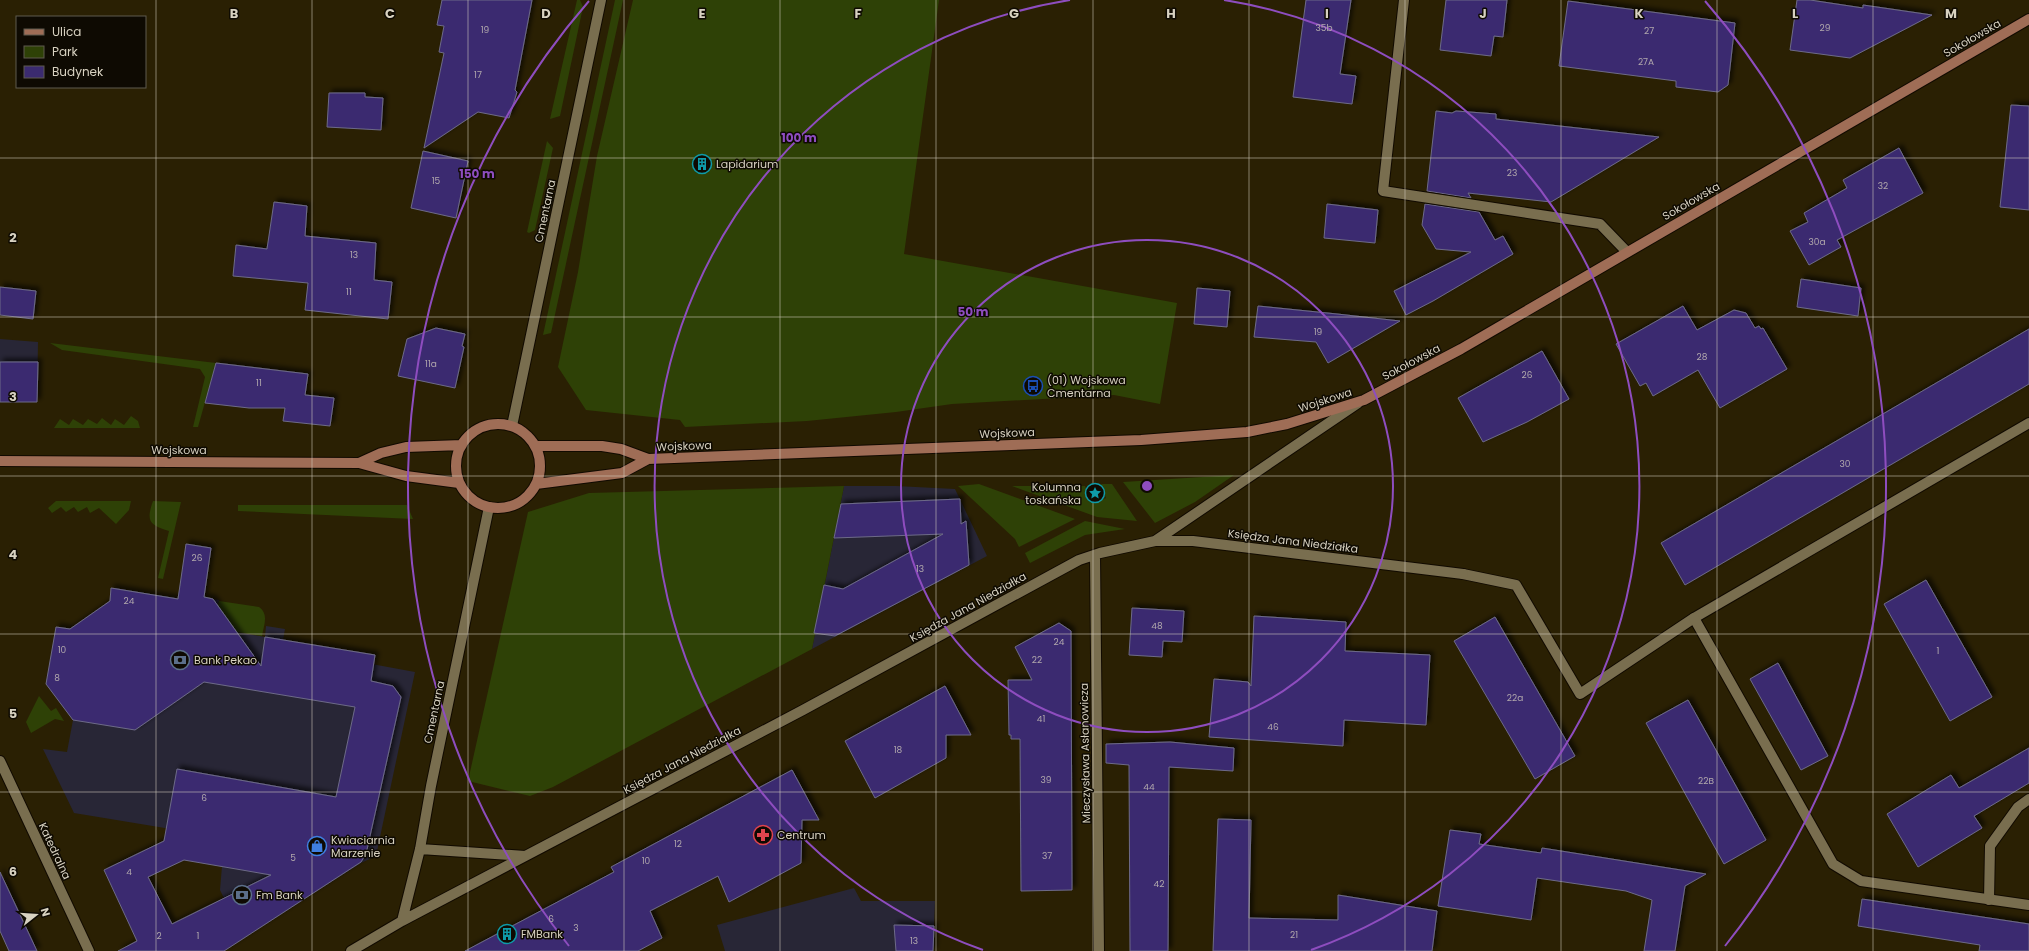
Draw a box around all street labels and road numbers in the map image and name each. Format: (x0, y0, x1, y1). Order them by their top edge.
street label: Sokołowska (1940, 15, 2004, 61)
street label: Cmentarna (531, 178, 559, 244)
street label: Sokołowska (1659, 178, 1723, 224)
street label: Sokołowska (1379, 340, 1443, 384)
street label: Wojskowa (1296, 384, 1354, 416)
street label: Wojskowa (979, 424, 1035, 442)
street label: Wojskowa (656, 437, 712, 455)
street label: Wojskowa (151, 442, 207, 458)
street label: Księdza Jana Niedziałka (1227, 525, 1359, 557)
street label: Księdza Jana Niedziałka (907, 568, 1029, 646)
street label: Cmentarna (420, 679, 448, 745)
street label: Mieczysława Asłanowicza (1076, 683, 1094, 823)
street label: Księdza Jana Niedziałka (620, 722, 744, 798)
street label: Katedralna (35, 820, 75, 882)

